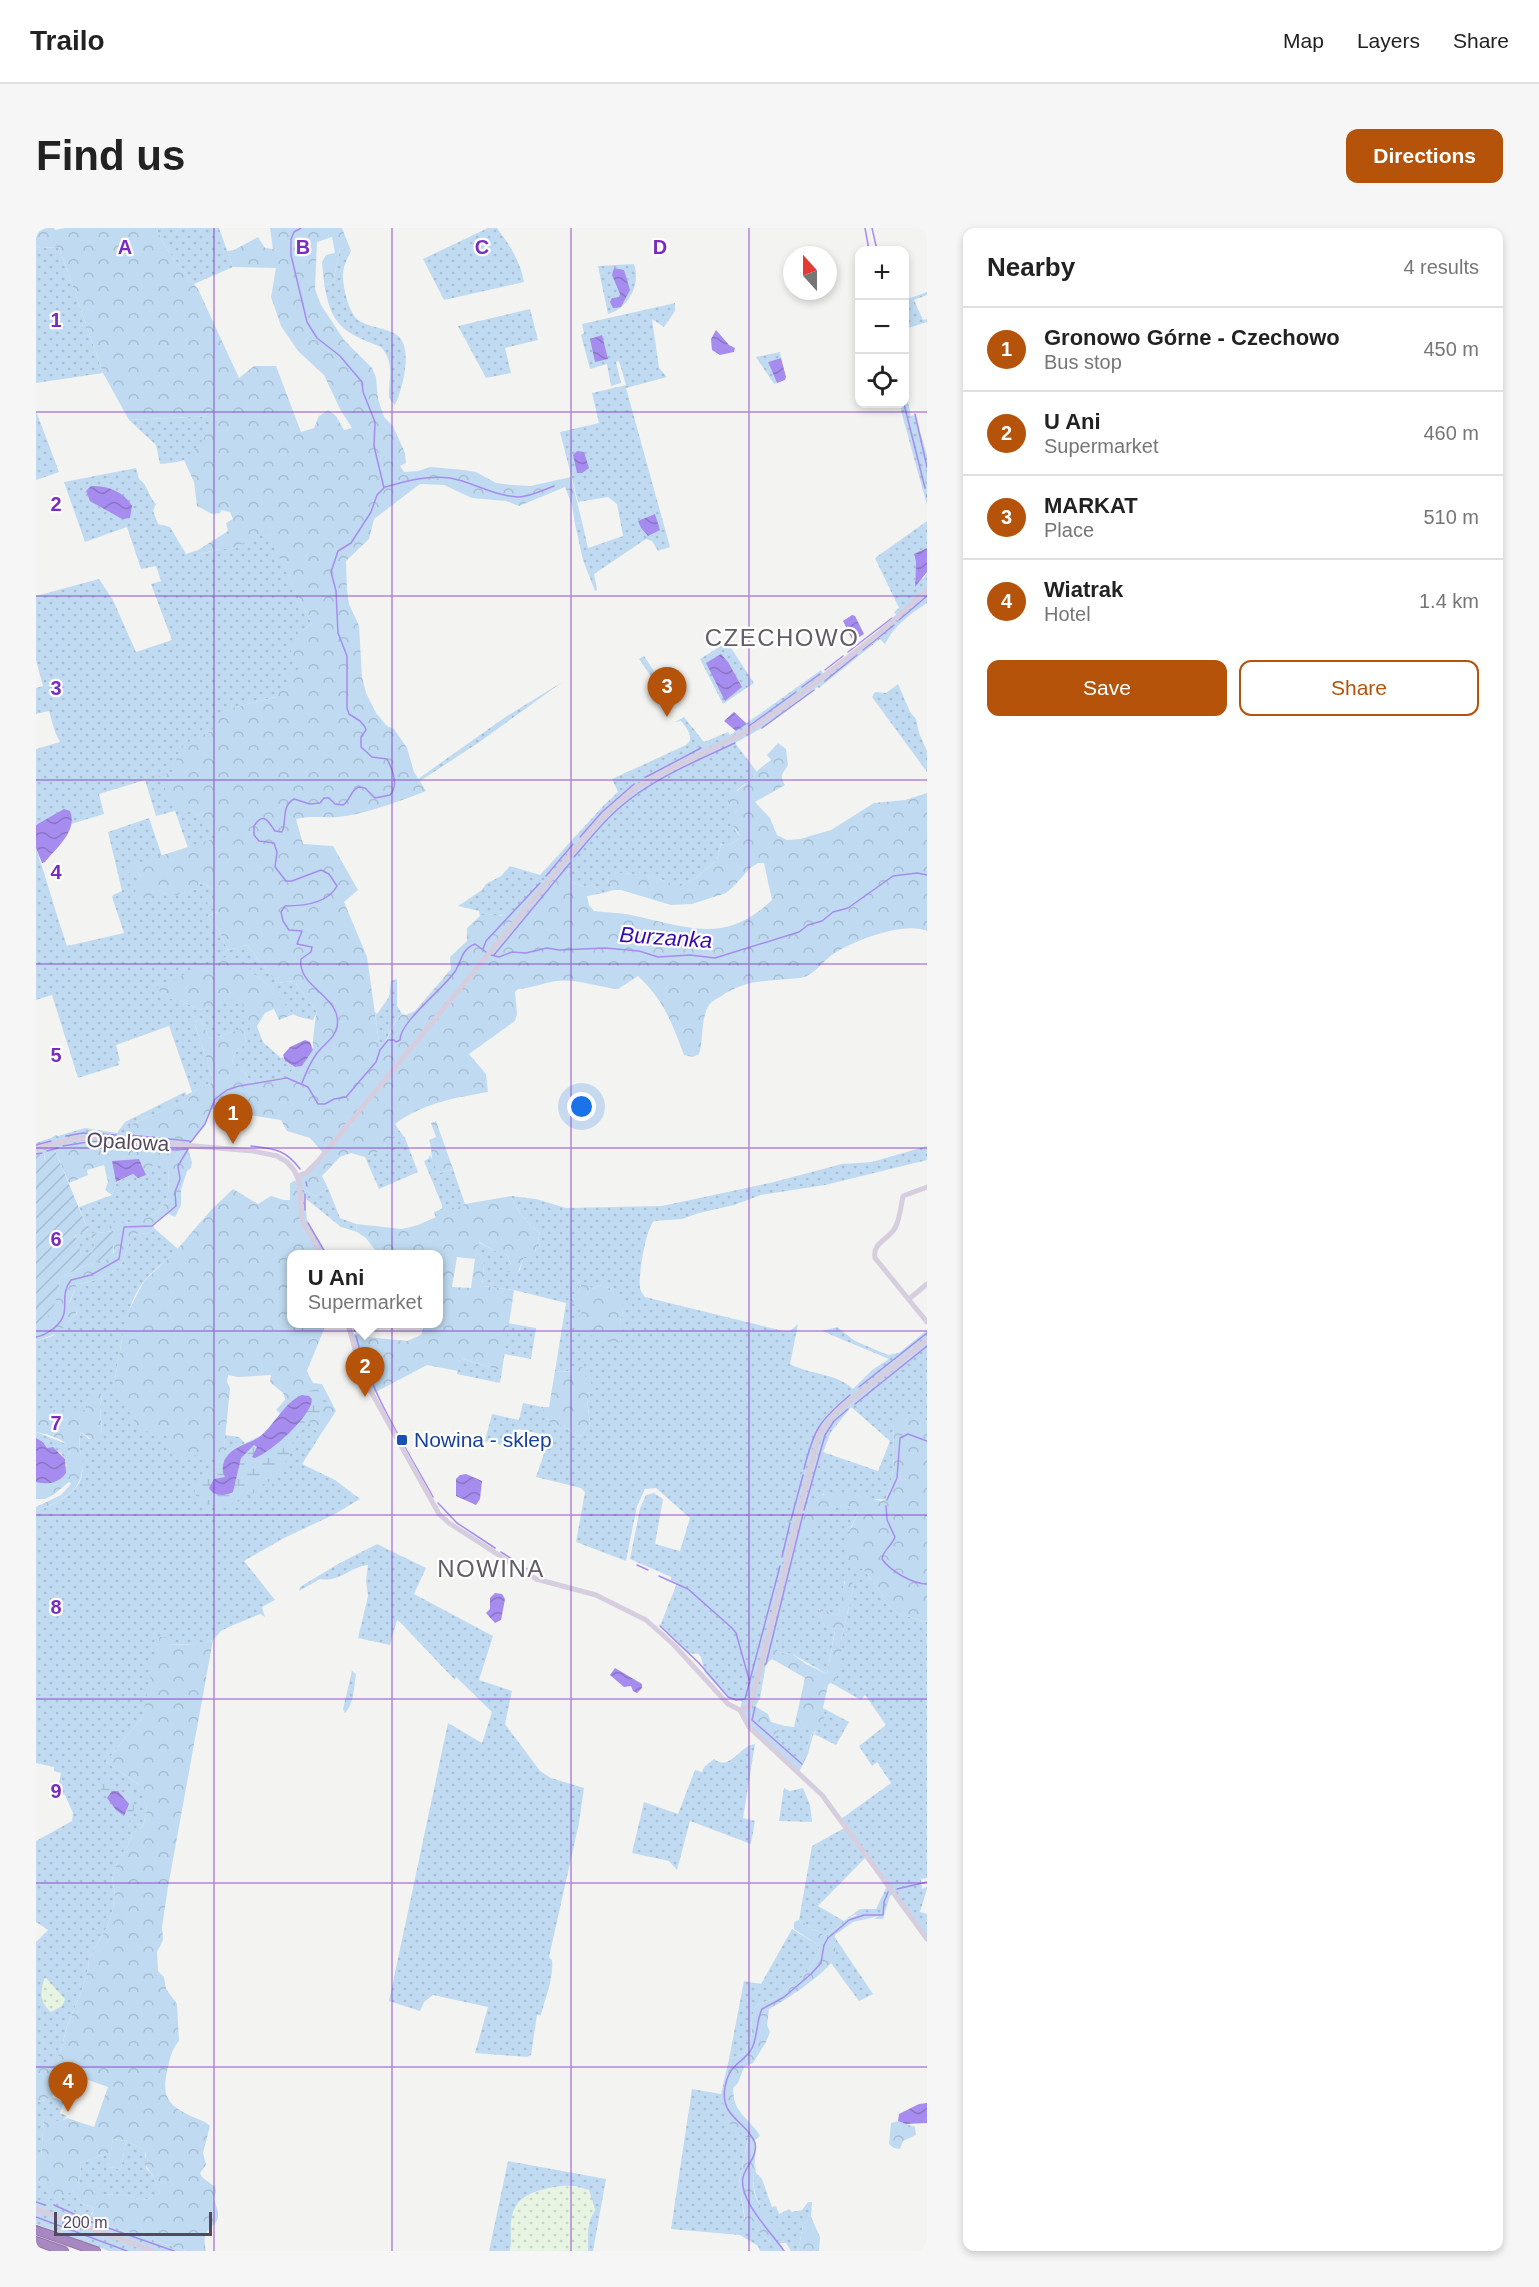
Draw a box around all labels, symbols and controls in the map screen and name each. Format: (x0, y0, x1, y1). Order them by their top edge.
text: Trailo (30, 25, 105, 56)
text: Map (1283, 29, 1324, 52)
text: Layers (1357, 29, 1420, 52)
text: Share (1453, 29, 1509, 52)
button: Directions (1346, 129, 1503, 183)
text: Find us (36, 132, 185, 179)
text: A (118, 236, 132, 258)
text: B (296, 236, 310, 258)
text: C (475, 236, 489, 258)
text: D (653, 236, 667, 258)
north arrow (783, 246, 837, 300)
map controls (855, 246, 909, 408)
button: + (855, 246, 909, 300)
text: Nearby (987, 252, 1075, 282)
text: 4 results (1403, 256, 1479, 278)
button: − (855, 300, 909, 354)
text: 1 (50, 309, 62, 331)
text: Gronowo Górne - Czechowo (1044, 325, 1340, 350)
text: 1 (1001, 338, 1012, 360)
text: 450 m (1423, 338, 1479, 360)
text: Bus stop (1044, 351, 1122, 373)
button: locate (855, 354, 909, 408)
text: U Ani (1044, 409, 1101, 434)
text: 2 (1001, 422, 1012, 444)
text: 460 m (1423, 422, 1479, 444)
text: Supermarket (1044, 435, 1159, 457)
text: 2 (50, 493, 62, 515)
text: MARKAT (1044, 493, 1138, 518)
text: 3 (1001, 506, 1012, 528)
text: 510 m (1423, 506, 1479, 528)
text: Place (1044, 519, 1094, 541)
text: Wiatrak (1044, 577, 1123, 602)
text: 4 (1001, 590, 1012, 612)
text: 1.4 km (1419, 590, 1479, 612)
text: Hotel (1044, 603, 1091, 625)
district label: CZECHOWO (705, 624, 859, 651)
button: Save (987, 660, 1227, 716)
button: Share (1239, 660, 1479, 716)
pin: 3 (648, 668, 686, 717)
text: 3 (50, 677, 62, 699)
text: 4 (50, 861, 62, 883)
water label: Burzanka (619, 922, 713, 953)
text: 5 (50, 1044, 62, 1066)
your location (567, 1092, 596, 1121)
pin: 1 (214, 1094, 252, 1144)
street label: Opalowa (86, 1128, 170, 1155)
text: 6 (50, 1228, 62, 1250)
popup (287, 1250, 443, 1328)
text: U Ani (308, 1265, 364, 1290)
text: Supermarket (308, 1291, 422, 1313)
pin: 2 (346, 1348, 384, 1397)
text: 7 (50, 1412, 62, 1434)
place label: Nowina - sklep (414, 1428, 552, 1451)
marker: Nowina - sklep (395, 1433, 409, 1447)
district label: NOWINA (437, 1555, 545, 1582)
text: 8 (50, 1596, 62, 1618)
text: 9 (50, 1780, 62, 1802)
pin: 4 (48, 2062, 87, 2112)
scale bar (54, 2209, 212, 2236)
text: 200 m (63, 2214, 107, 2231)

